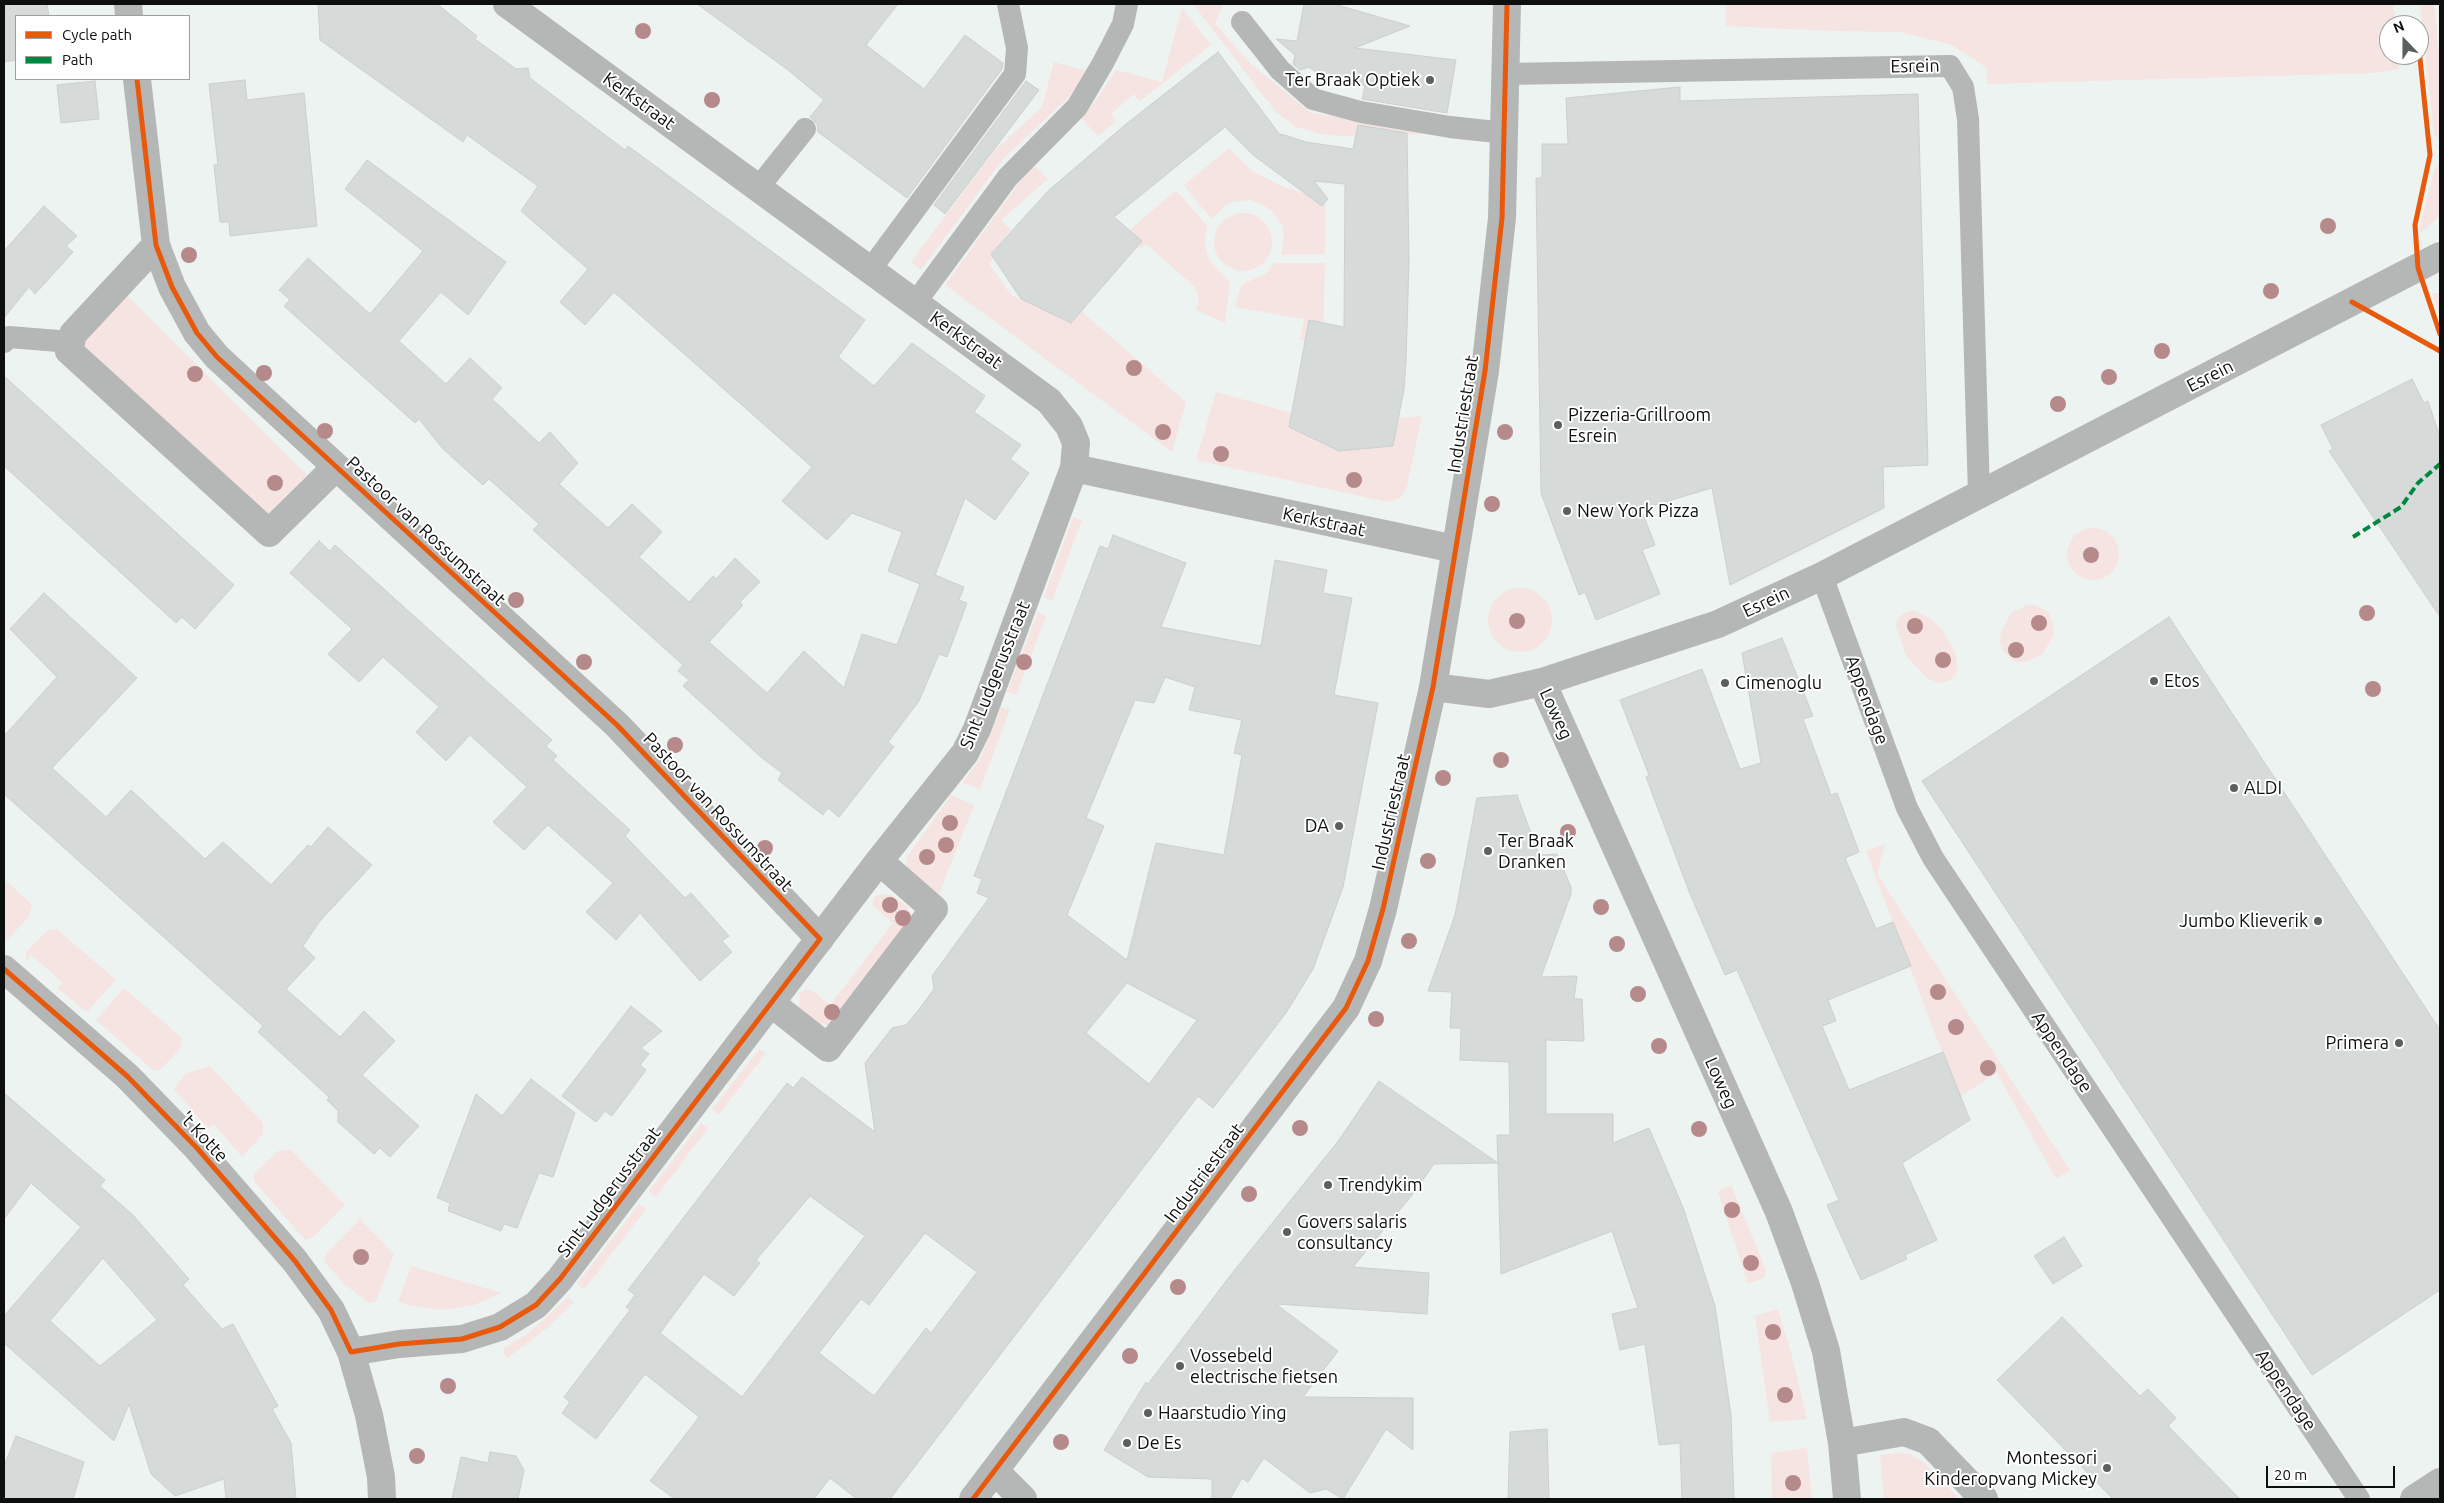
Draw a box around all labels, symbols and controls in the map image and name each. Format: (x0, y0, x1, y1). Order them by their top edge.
legend (15, 15, 190, 80)
north arrow (2379, 15, 2429, 65)
text: N (2391, 18, 2407, 36)
text: Cycle path (62, 26, 132, 43)
text: Path (62, 51, 93, 68)
street label: Esrein (1890, 55, 1940, 77)
street label: Kerkstraat (599, 68, 679, 134)
place label: Ter Braak Optiek (1285, 69, 1420, 91)
marker: Ter Braak Optiek (1424, 74, 1436, 86)
street label: Kerkstraat (926, 307, 1006, 373)
street label: Industriestraat (1443, 354, 1483, 474)
street label: Esrein (2183, 355, 2237, 397)
place label: Pizzeria-Grillroom Esrein (1568, 404, 1711, 446)
marker: Pizzeria-Grillroom Esrein (1552, 419, 1564, 431)
street label: Pastoor van Rossumstraat (342, 452, 510, 610)
place label: New York Pizza (1577, 500, 1699, 522)
street label: Kerkstraat (1281, 503, 1367, 541)
marker: New York Pizza (1561, 505, 1573, 517)
street label: Esrein (1739, 582, 1793, 622)
street label: Sint Ludgerusstraat (955, 598, 1035, 752)
street label: Appendage (1841, 653, 1893, 747)
place label: Etos (2164, 670, 2199, 692)
place label: Cimenoglu (1735, 672, 1822, 694)
marker: Etos (2148, 675, 2160, 687)
marker: Cimenoglu (1719, 677, 1731, 689)
street label: Loweg (1535, 685, 1577, 743)
street label: Pastoor van Rossumstraat (639, 728, 797, 896)
street label: Industriestraat (1367, 752, 1415, 872)
place label: ALDI (2244, 777, 2282, 799)
marker: ALDI (2228, 782, 2240, 794)
place label: DA (1305, 815, 1329, 837)
marker: DA (1333, 820, 1345, 832)
place label: Ter Braak Dranken (1498, 830, 1574, 872)
marker: Ter Braak Dranken (1482, 845, 1494, 857)
place label: Jumbo Klieverik (2179, 910, 2308, 932)
marker: Jumbo Klieverik (2312, 915, 2324, 927)
street label: Appendage (2027, 1007, 2097, 1097)
place label: Primera (2326, 1032, 2389, 1054)
marker: Primera (2393, 1037, 2405, 1049)
street label: Loweg (1700, 1054, 1742, 1112)
street label: 't Kotte (175, 1107, 233, 1167)
street label: Industriestraat (1160, 1119, 1248, 1227)
street label: Sint Ludgerusstraat (553, 1123, 665, 1261)
place label: Trendykim (1338, 1174, 1423, 1196)
marker: Trendykim (1322, 1179, 1334, 1191)
place label: Govers salaris consultancy (1297, 1211, 1407, 1254)
marker: Govers salaris consultancy (1281, 1226, 1293, 1238)
place label: Vossebeld electrische fietsen (1190, 1345, 1338, 1388)
street label: Appendage (2251, 1345, 2321, 1435)
marker: Vossebeld electrische fietsen (1174, 1360, 1186, 1372)
place label: Haarstudio Ying (1158, 1402, 1287, 1424)
marker: Haarstudio Ying (1142, 1407, 1154, 1419)
place label: De Es (1137, 1432, 1182, 1454)
marker: De Es (1121, 1437, 1133, 1449)
place label: Montessori Kinderopvang Mickey (1924, 1447, 2097, 1490)
scale bar (2269, 1456, 2398, 1488)
marker: Montessori Kinderopvang Mickey (2101, 1462, 2113, 1474)
text: 20 m (2274, 1466, 2307, 1483)

